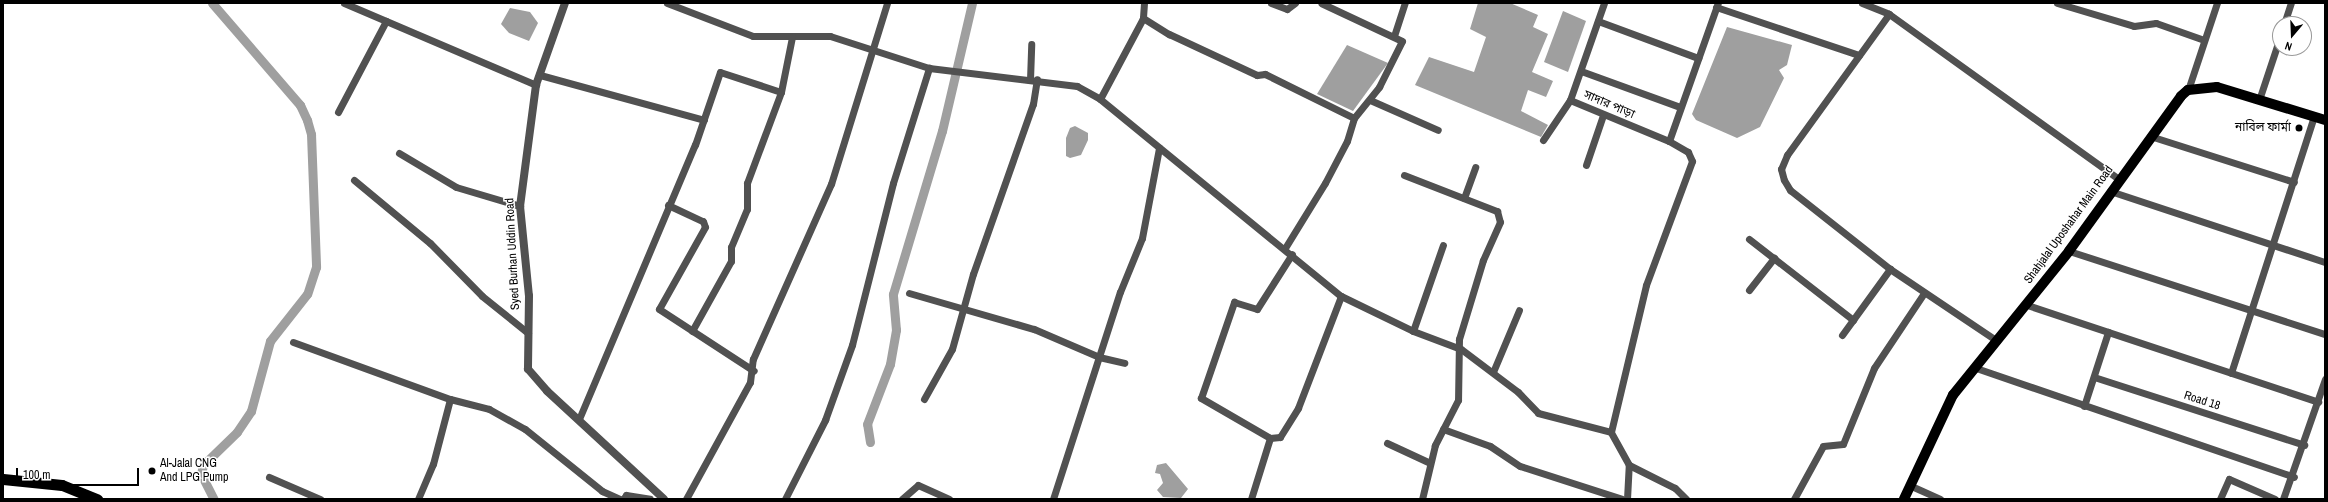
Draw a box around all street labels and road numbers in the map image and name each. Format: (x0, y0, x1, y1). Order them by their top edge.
street label: সাদার পাড়া (1581, 88, 1637, 122)
street label: Shahjalal Uposhahar Main Road (2021, 163, 2117, 287)
street label: Syed Burhan Uddin Road (503, 198, 523, 310)
street label: Road 18 (2182, 388, 2222, 414)

